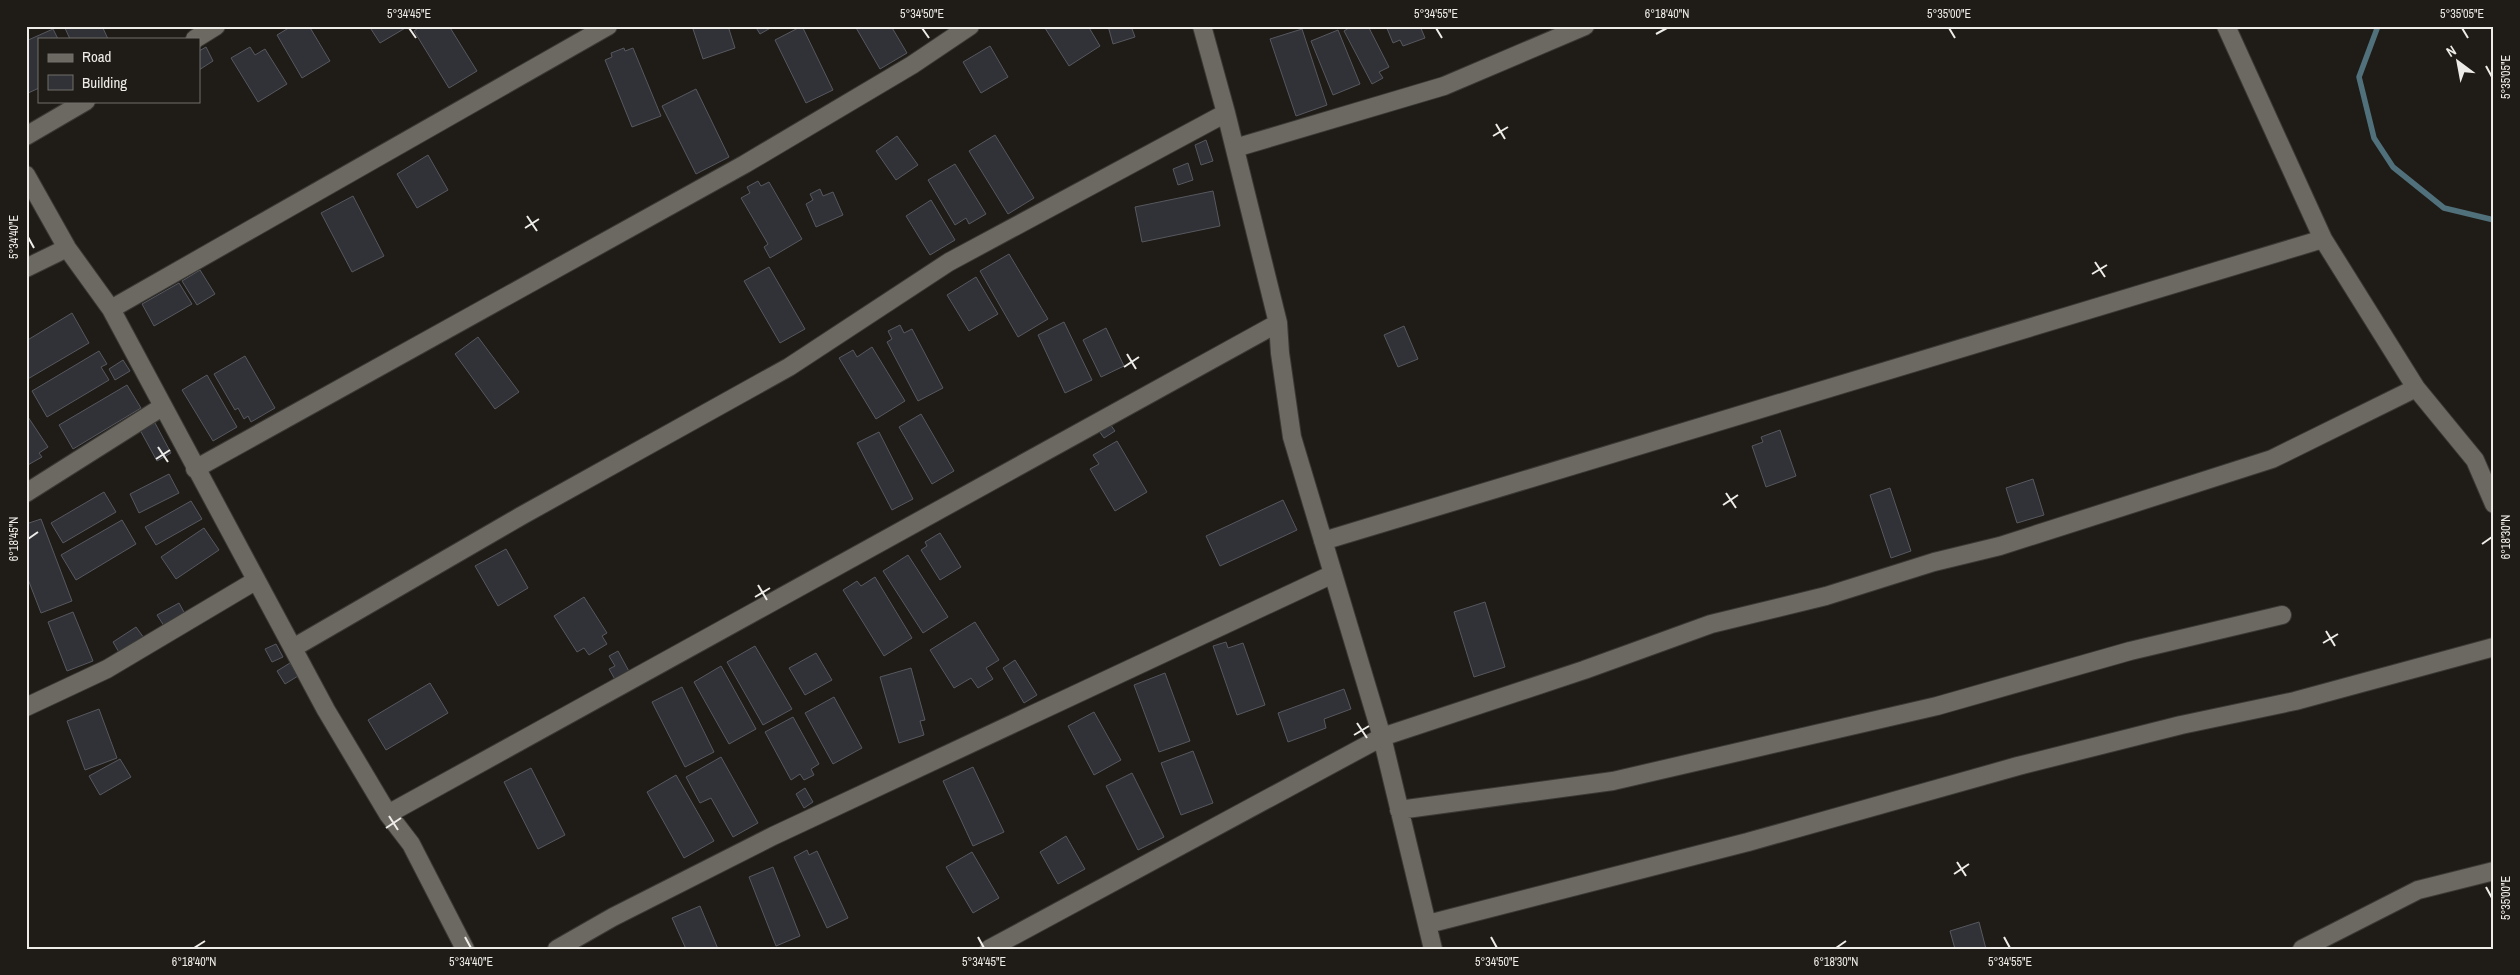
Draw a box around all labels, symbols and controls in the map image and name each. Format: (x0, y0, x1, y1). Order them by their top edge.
text: 5°34'45"E (387, 6, 431, 22)
text: 5°34'50"E (900, 6, 944, 22)
text: 5°34'55"E (1414, 6, 1458, 22)
text: 6°18'40"N (1645, 6, 1689, 22)
text: 5°35'00"E (1927, 6, 1971, 22)
text: 5°35'05"E (2440, 6, 2484, 22)
legend (38, 38, 200, 102)
north arrow (2432, 38, 2482, 88)
text: N (2443, 41, 2459, 61)
text: Road (82, 46, 111, 67)
text: 5°35'05"E (2498, 55, 2514, 99)
text: Building (82, 72, 127, 93)
text: 5°34'40"E (6, 215, 22, 259)
text: 6°18'30"N (2498, 515, 2514, 559)
text: 6°18'45"N (6, 517, 22, 561)
text: 5°35'00"E (2498, 876, 2514, 920)
text: 6°18'40"N (172, 954, 216, 970)
text: 5°34'40"E (449, 954, 493, 970)
text: 5°34'45"E (962, 954, 1006, 970)
text: 5°34'50"E (1475, 954, 1519, 970)
text: 6°18'30"N (1814, 954, 1858, 970)
text: 5°34'55"E (1988, 954, 2032, 970)

